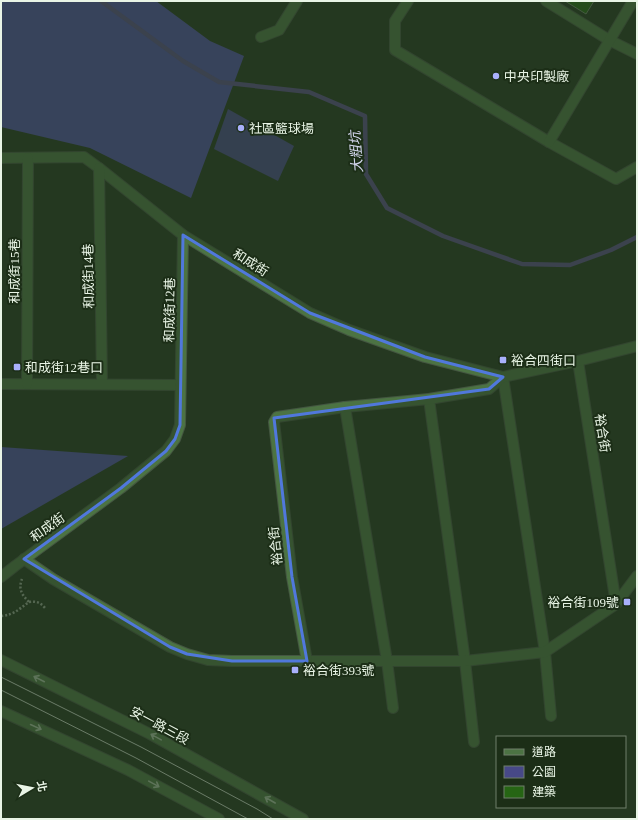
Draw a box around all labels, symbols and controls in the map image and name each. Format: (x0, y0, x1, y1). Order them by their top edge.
place label: 中央印製廠 (504, 69, 569, 84)
marker: 中央印製廠 (491, 71, 501, 81)
place label: 社區籃球場 (249, 121, 314, 136)
marker: 社區籃球場 (236, 123, 246, 133)
water label: 大粗坑 (347, 128, 365, 173)
street label: 和成街15巷 (7, 238, 22, 304)
street label: 和成街14巷 (80, 243, 97, 309)
street label: 和成街 (230, 246, 271, 279)
street label: 和成街12巷 (161, 277, 178, 343)
place label: 裕合四街口 (511, 353, 576, 368)
marker: 裕合四街口 (498, 355, 508, 365)
place label: 和成街12巷口 (25, 360, 103, 375)
marker: 和成街12巷口 (12, 362, 22, 372)
street label: 裕合街 (592, 413, 613, 454)
street label: 和成街 (27, 510, 67, 545)
street label: 裕合街 (266, 526, 285, 566)
place label: 裕合街109號 (547, 595, 619, 610)
marker: 裕合街109號 (622, 597, 632, 607)
place label: 裕合街393號 (303, 663, 375, 678)
marker: 裕合街393號 (290, 665, 300, 675)
one-way arrow (34, 675, 46, 682)
street label: 安一路三段 (128, 704, 192, 747)
one-way arrow (30, 724, 42, 731)
one-way arrow (150, 732, 162, 740)
legend (496, 736, 626, 808)
text: 道路 (532, 745, 556, 759)
text: 公園 (532, 765, 556, 779)
north arrow (12, 768, 52, 808)
text: 北 (35, 780, 49, 793)
one-way arrow (147, 780, 159, 788)
text: 建築 (532, 785, 556, 799)
one-way arrow (264, 795, 276, 803)

